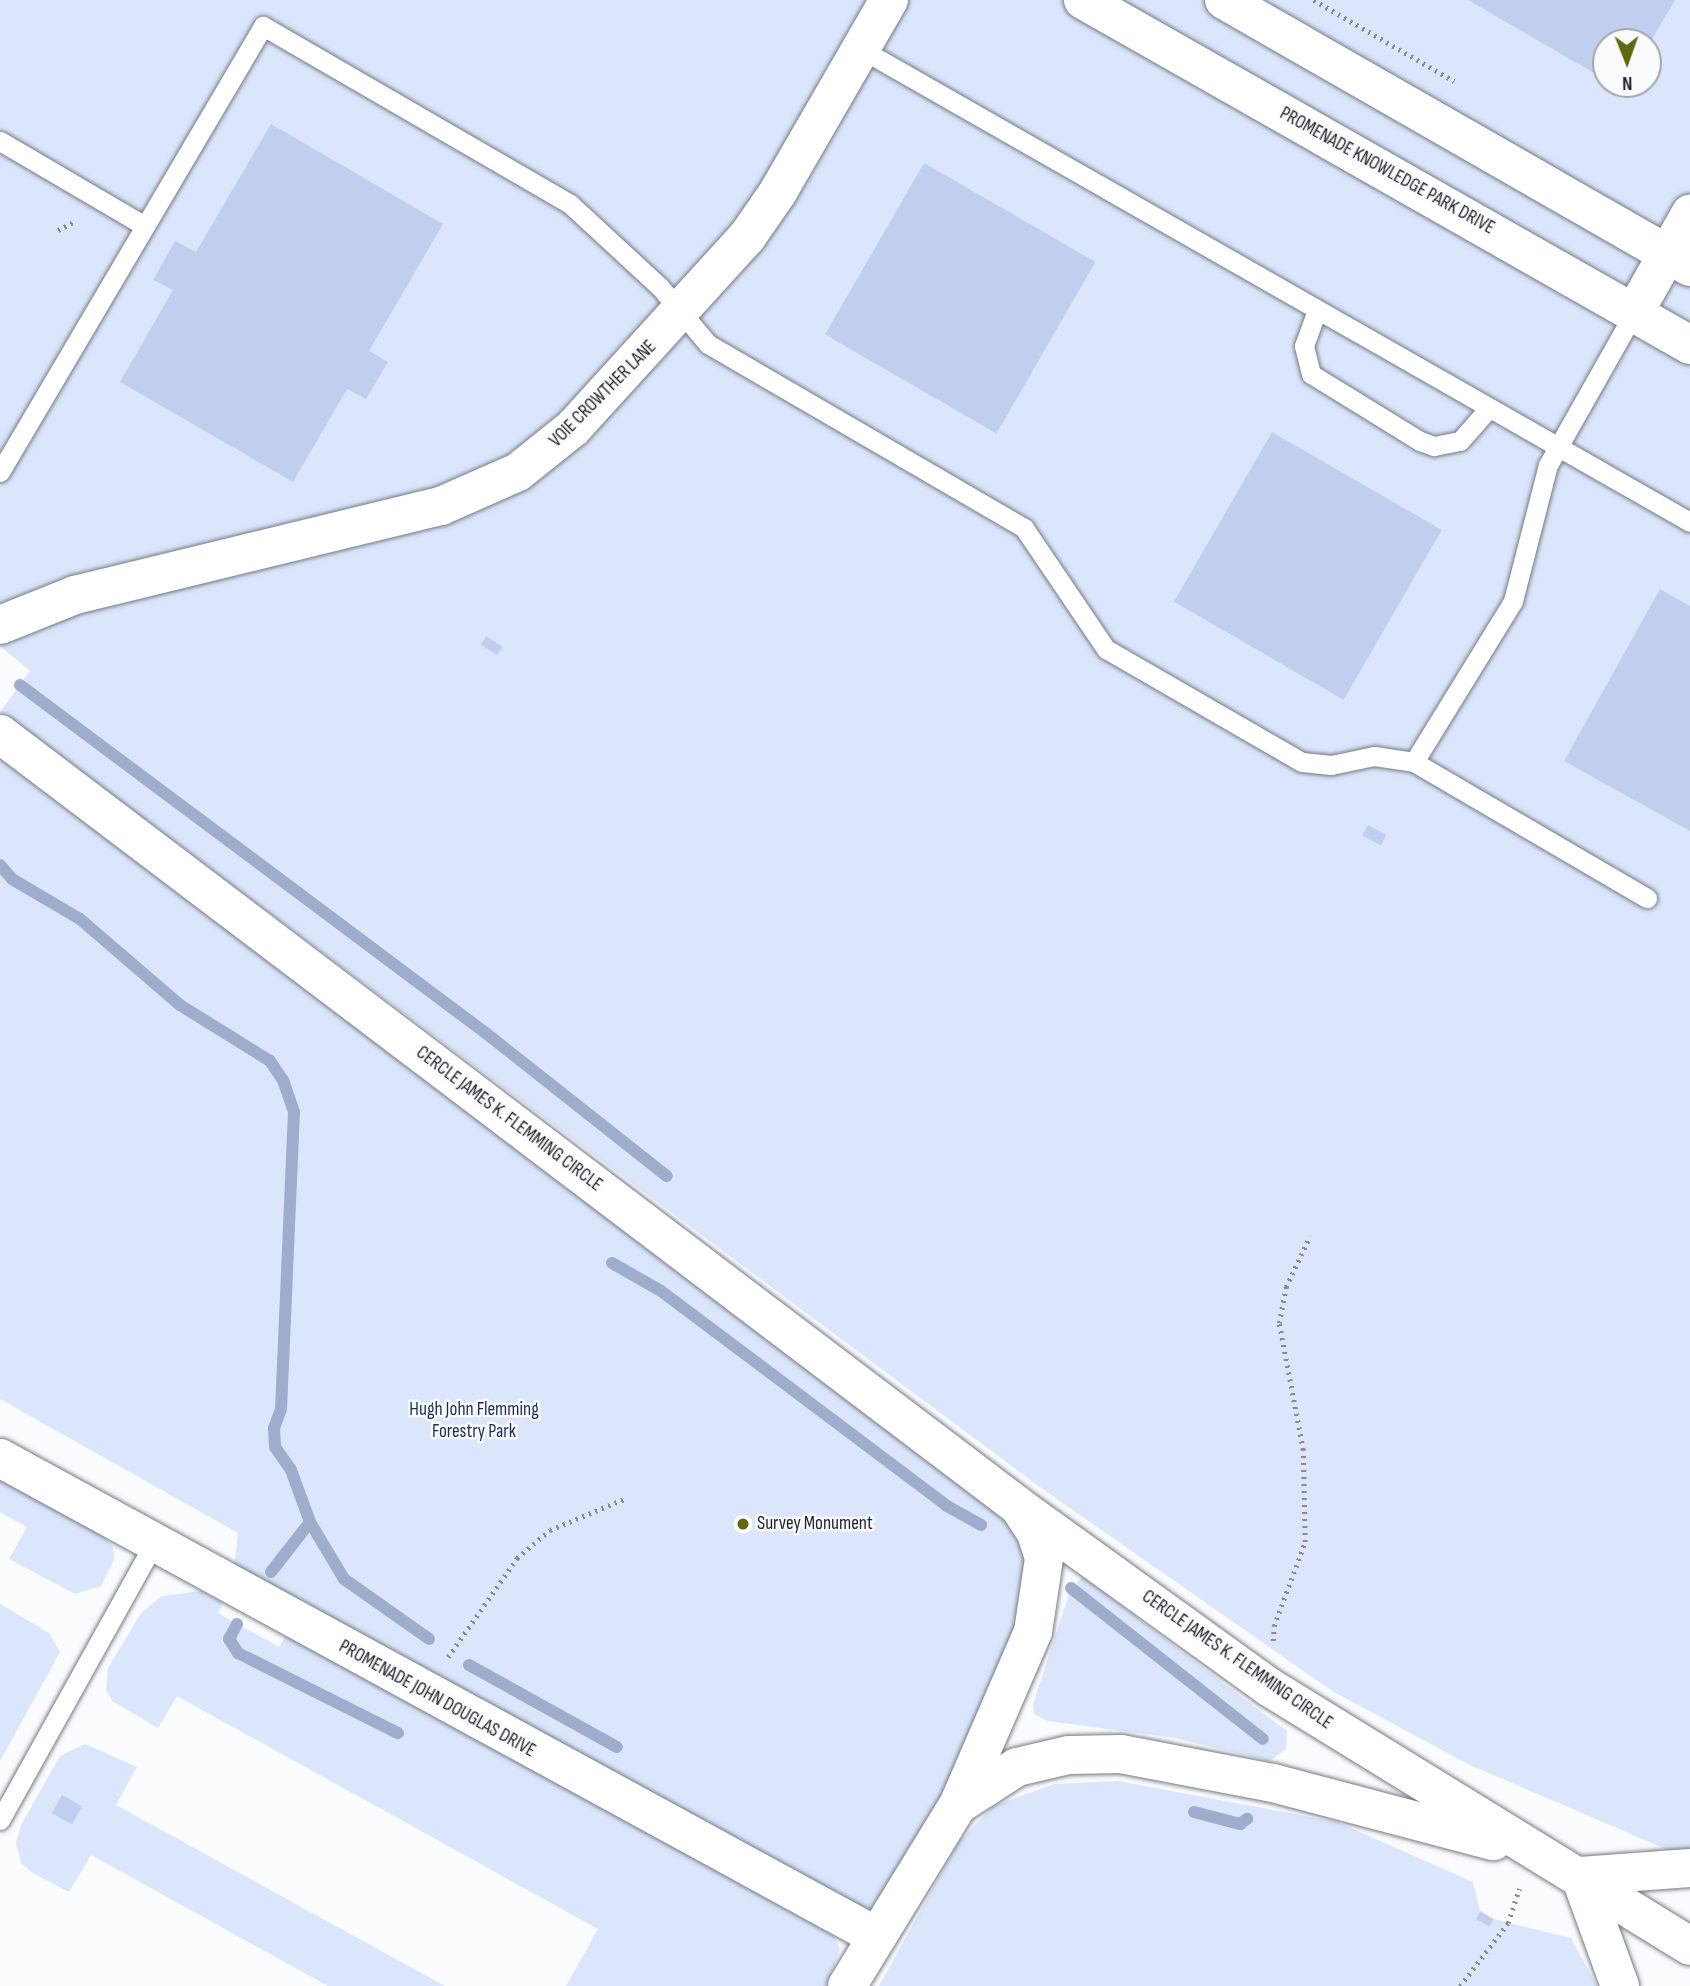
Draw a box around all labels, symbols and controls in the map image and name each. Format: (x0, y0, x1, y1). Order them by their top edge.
north arrow (1592, 28, 1662, 98)
text: N (1622, 71, 1633, 94)
street label: PROMENADE KNOWLEDGE PARK DRIVE (1276, 102, 1498, 240)
street label: VOIE CROWTHER LANE (545, 336, 661, 452)
street label: CERCLE JAMES K. FLEMMING CIRCLE (411, 1041, 607, 1197)
park label: Hugh John Flemming Forestry Park (409, 1399, 539, 1443)
place label: Survey Monument (757, 1513, 873, 1535)
marker: Survey Monument (735, 1516, 751, 1532)
street label: CERCLE JAMES K. FLEMMING CIRCLE (1137, 1585, 1337, 1735)
street label: PROMENADE JOHN DOUGLAS DRIVE (335, 1635, 539, 1763)

